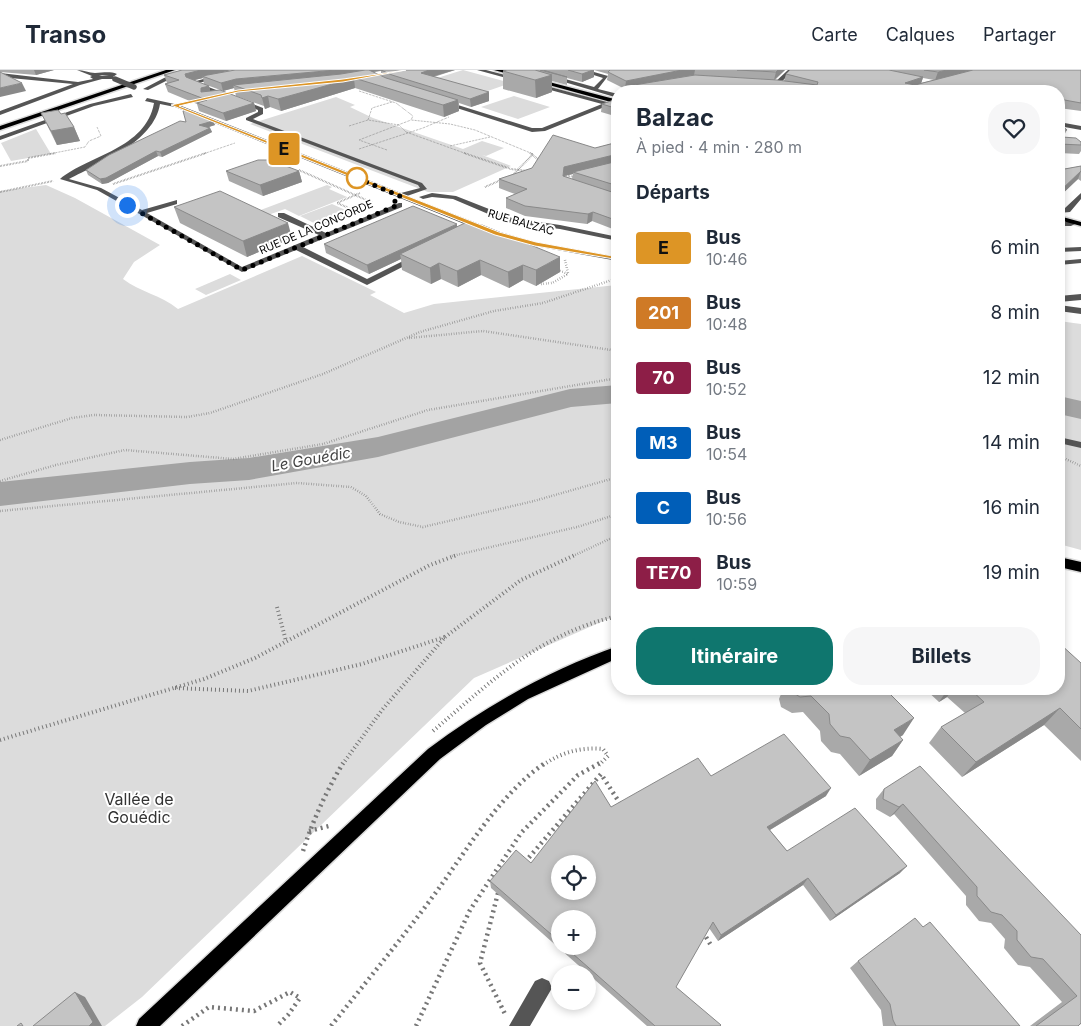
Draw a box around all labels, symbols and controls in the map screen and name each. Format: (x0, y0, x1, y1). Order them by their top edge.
text: Transo (25, 20, 106, 49)
text: Carte (811, 24, 858, 45)
text: Calques (886, 24, 955, 45)
text: Partager (983, 24, 1056, 45)
button: heart (988, 102, 1040, 154)
text: Balzac (636, 103, 714, 132)
line badge: E (268, 133, 300, 165)
text: À pied · 4 min · 280 m (636, 137, 802, 157)
text: E (279, 138, 289, 159)
unlabelled marker (346, 167, 368, 189)
text: Départs (636, 181, 710, 204)
your location (115, 193, 140, 218)
street label: RUE DE LA CONCORDE (257, 197, 375, 257)
street label: RUE BALZAC (486, 206, 556, 238)
text: Bus (706, 226, 741, 249)
text: 6 min (990, 236, 1040, 259)
text: E (658, 237, 669, 258)
text: 10:46 (706, 249, 747, 269)
text: Bus (706, 291, 741, 314)
text: 8 min (990, 301, 1040, 324)
text: 201 (648, 302, 679, 323)
text: 10:48 (706, 314, 747, 334)
text: Bus (706, 356, 741, 379)
text: 12 min (983, 366, 1040, 389)
text: 70 (652, 367, 675, 388)
text: 10:52 (706, 379, 747, 399)
text: Bus (706, 421, 741, 444)
text: 14 min (982, 431, 1040, 454)
text: M3 (649, 432, 678, 453)
water label: Le Gouédic (270, 443, 353, 475)
text: 10:54 (706, 444, 747, 464)
text: Bus (706, 486, 741, 509)
text: 16 min (983, 496, 1040, 519)
text: C (657, 497, 670, 518)
text: 10:56 (706, 509, 747, 529)
text: Bus (716, 551, 751, 574)
text: 19 min (983, 561, 1040, 584)
text: TE70 (646, 562, 691, 583)
text: 10:59 (716, 574, 757, 594)
button: Itinéraire (636, 627, 833, 685)
button: Billets (843, 627, 1040, 685)
park label: Vallée de Gouédic (104, 789, 174, 827)
map controls (551, 855, 596, 1010)
button: locate (551, 855, 596, 900)
button: + (551, 910, 596, 955)
button: − (551, 965, 596, 1010)

